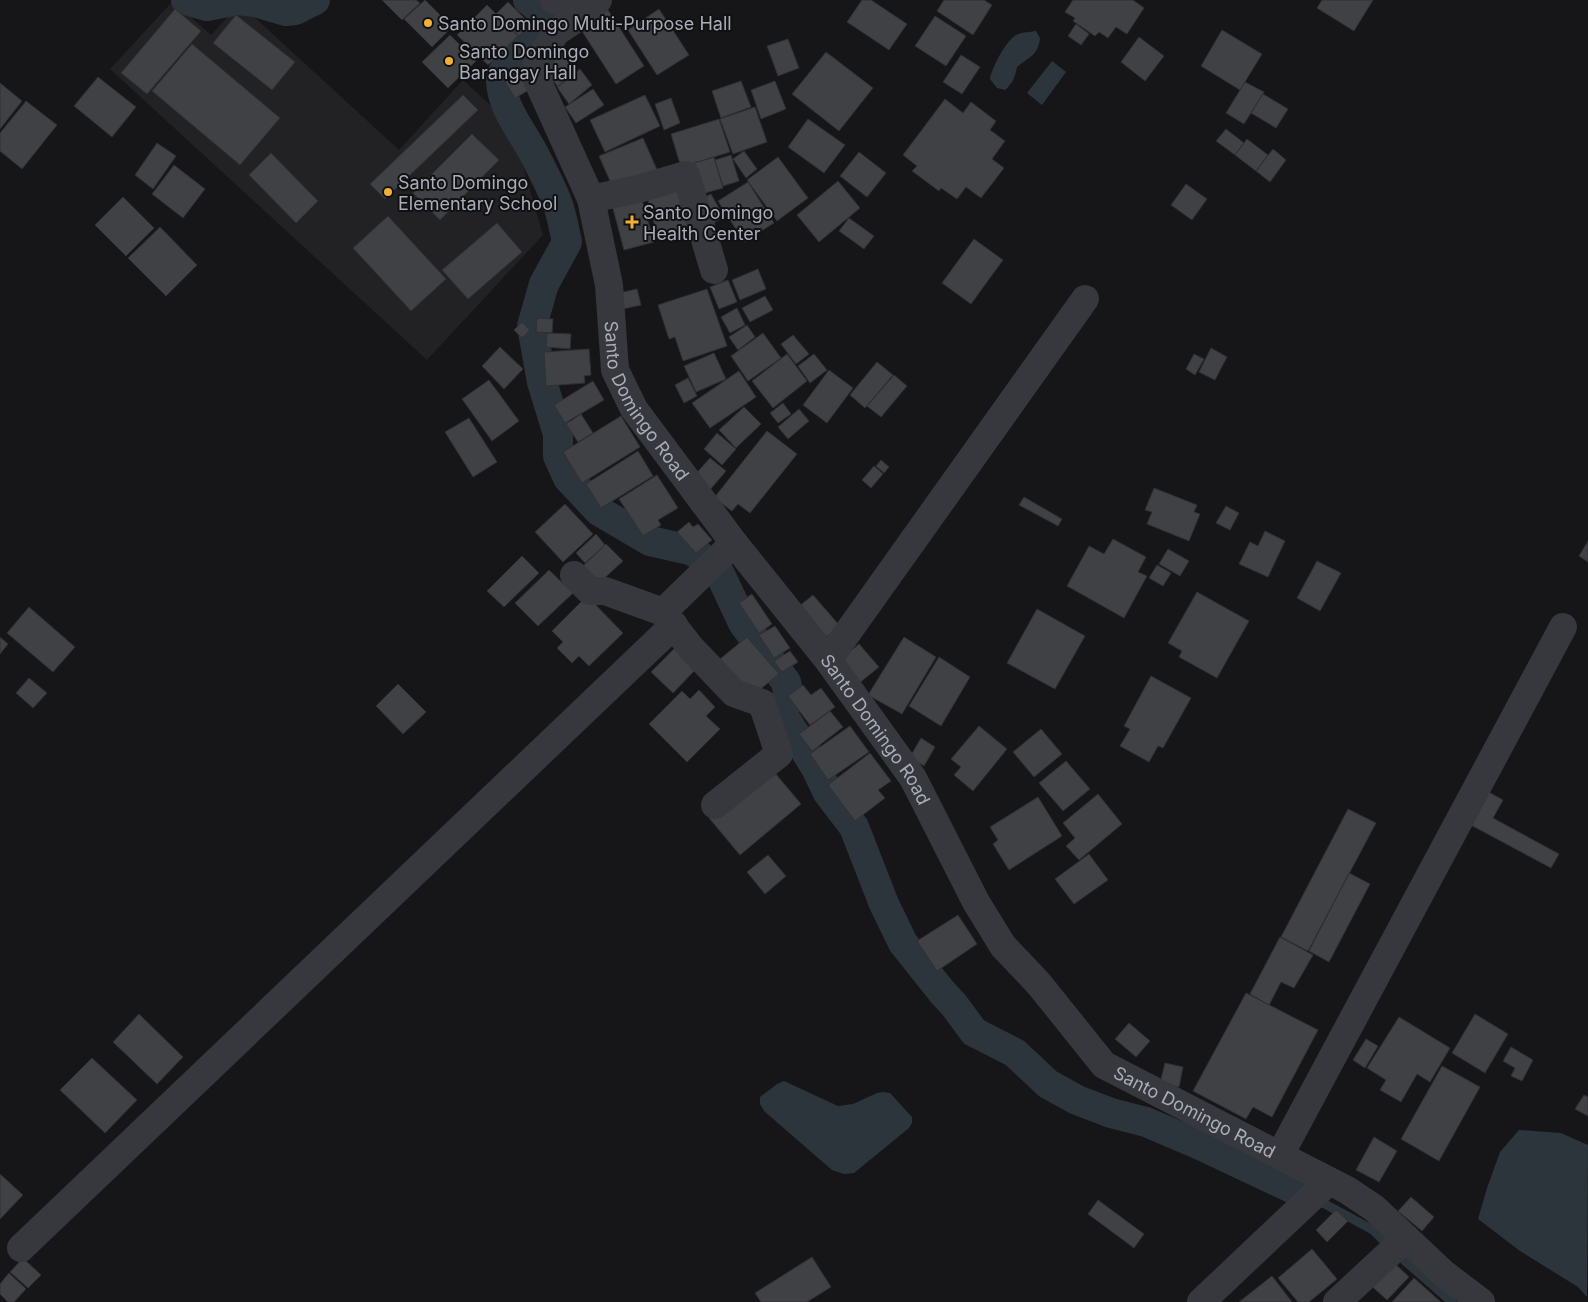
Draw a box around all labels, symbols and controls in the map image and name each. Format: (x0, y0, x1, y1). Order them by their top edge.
place label: Santo Domingo Multi-Purpose Hall (438, 13, 732, 34)
marker: Santo Domingo Multi-Purpose Hall (422, 17, 434, 29)
place label: Santo Domingo Barangay Hall (459, 41, 589, 83)
marker: Santo Domingo Barangay Hall (443, 55, 455, 67)
place label: Santo Domingo Elementary School (398, 172, 557, 214)
marker: Santo Domingo Elementary School (382, 186, 394, 198)
place label: Santo Domingo Health Center (643, 202, 773, 244)
marker: Santo Domingo Health Center (625, 215, 639, 229)
street label: Santo Domingo Road (601, 320, 694, 484)
street label: Santo Domingo Road (817, 650, 935, 808)
street label: Santo Domingo Road (1110, 1061, 1279, 1162)

